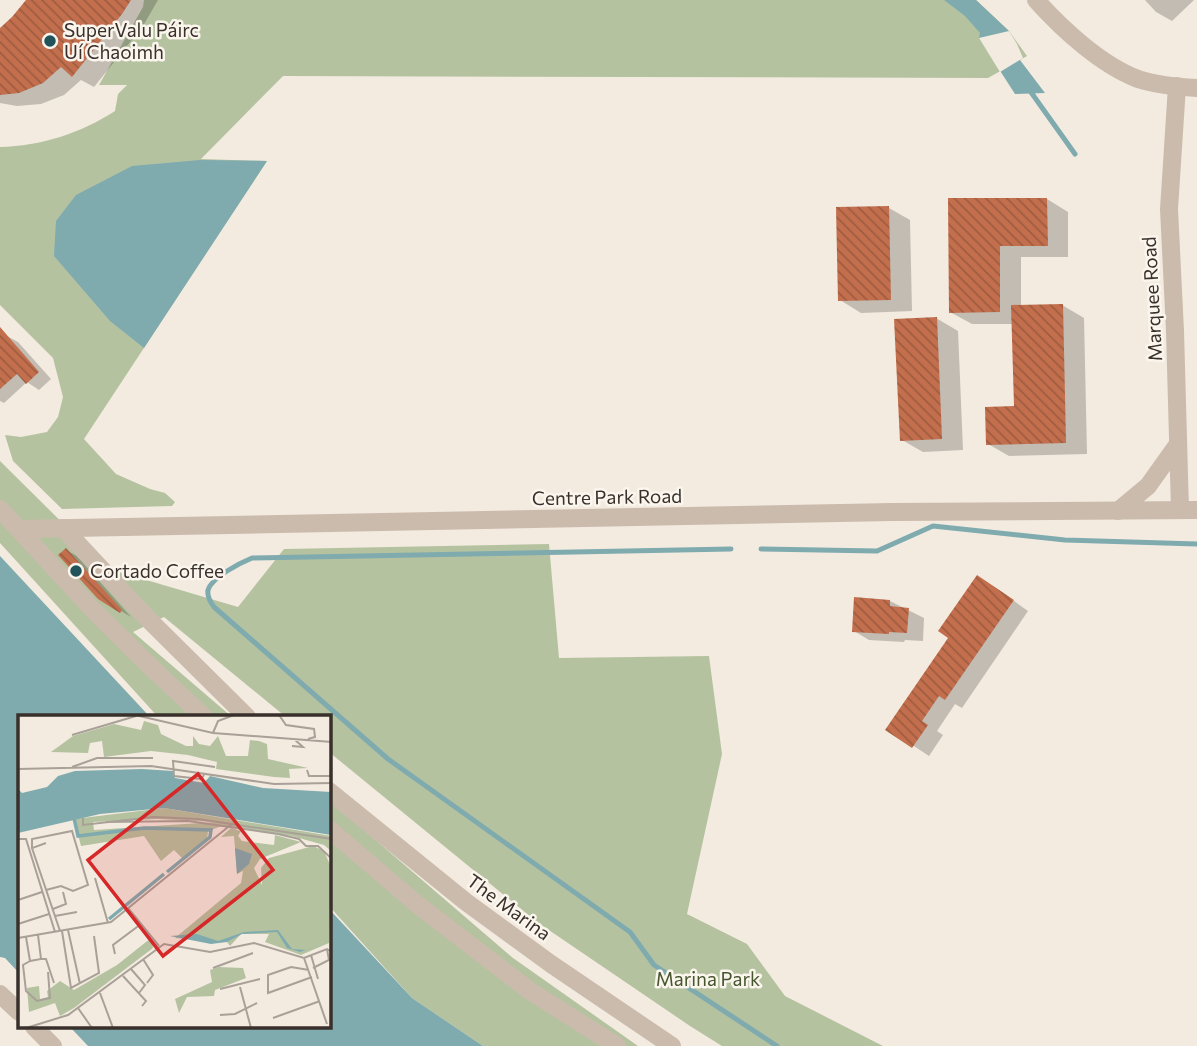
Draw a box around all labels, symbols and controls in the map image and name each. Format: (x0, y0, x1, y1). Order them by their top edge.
place label: SuperValu Páirc Uí Chaoimh (64, 18, 199, 63)
marker: SuperValu Páirc Uí Chaoimh (42, 33, 58, 49)
street label: Marquee Road (1137, 236, 1166, 362)
street label: Centre Park Road (532, 484, 682, 509)
place label: Cortado Coffee (90, 559, 224, 582)
marker: Cortado Coffee (68, 563, 84, 579)
inset map (18, 715, 331, 1028)
street label: The Marina (463, 868, 556, 945)
park label: Marina Park (656, 967, 760, 990)

